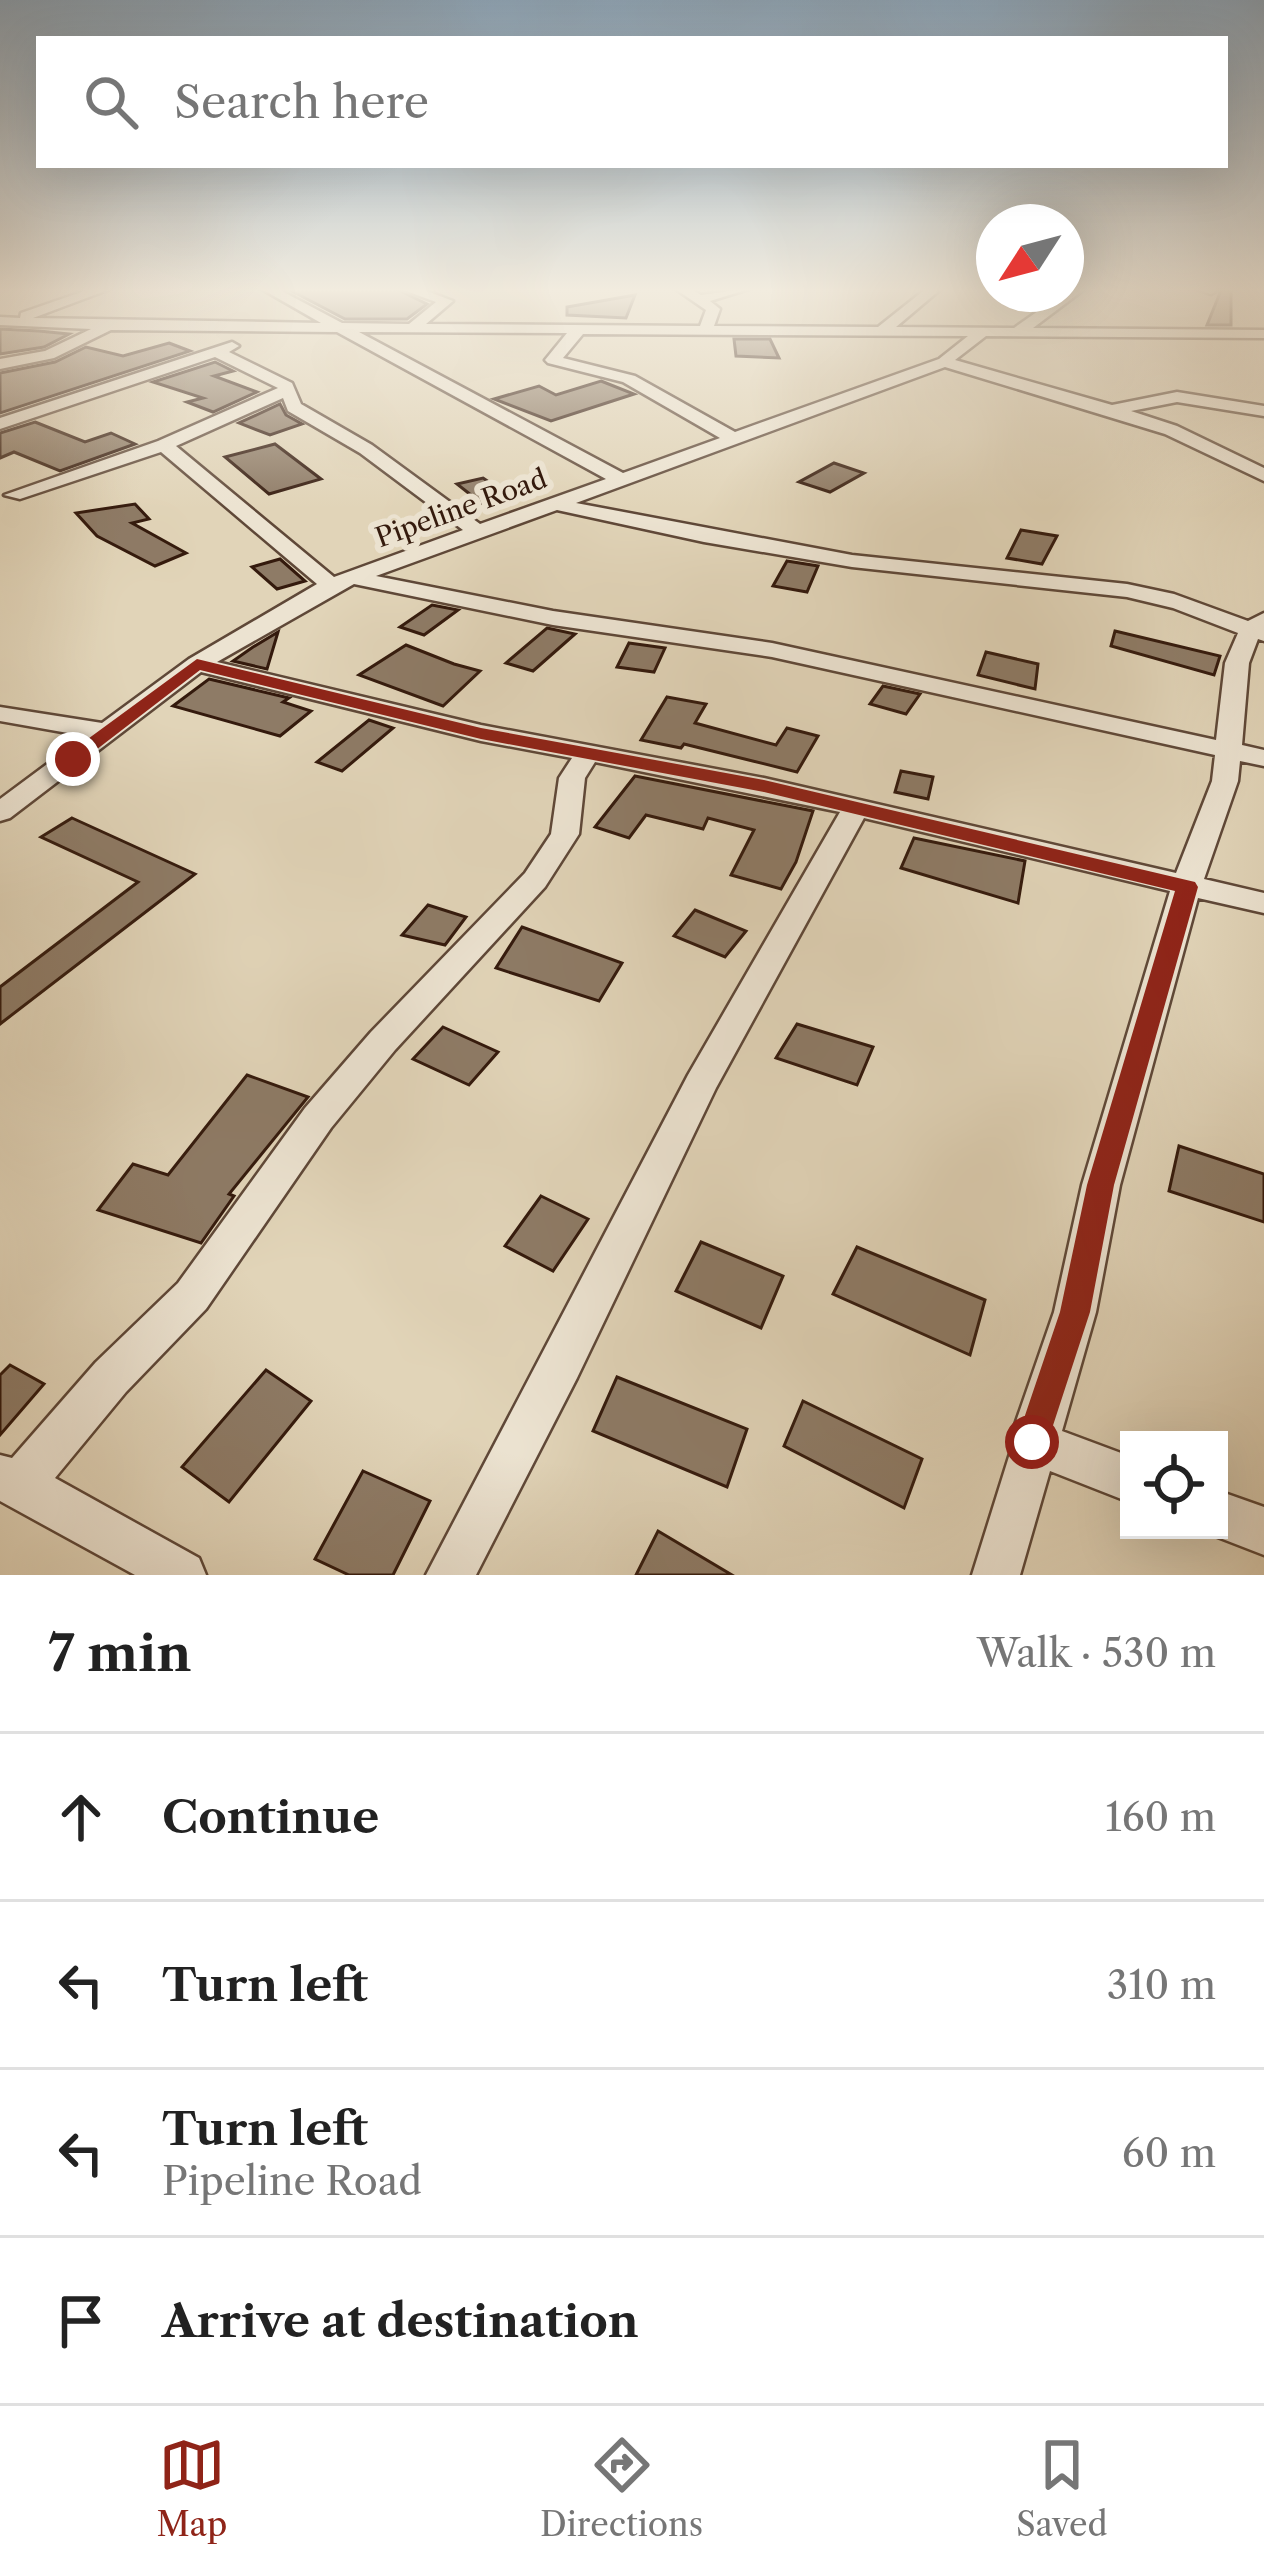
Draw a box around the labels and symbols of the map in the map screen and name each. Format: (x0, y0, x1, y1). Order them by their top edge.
north arrow (976, 204, 1084, 312)
street label: Pipeline Road (371, 462, 551, 554)
route end (46, 732, 100, 786)
route start (1005, 1415, 1059, 1469)

